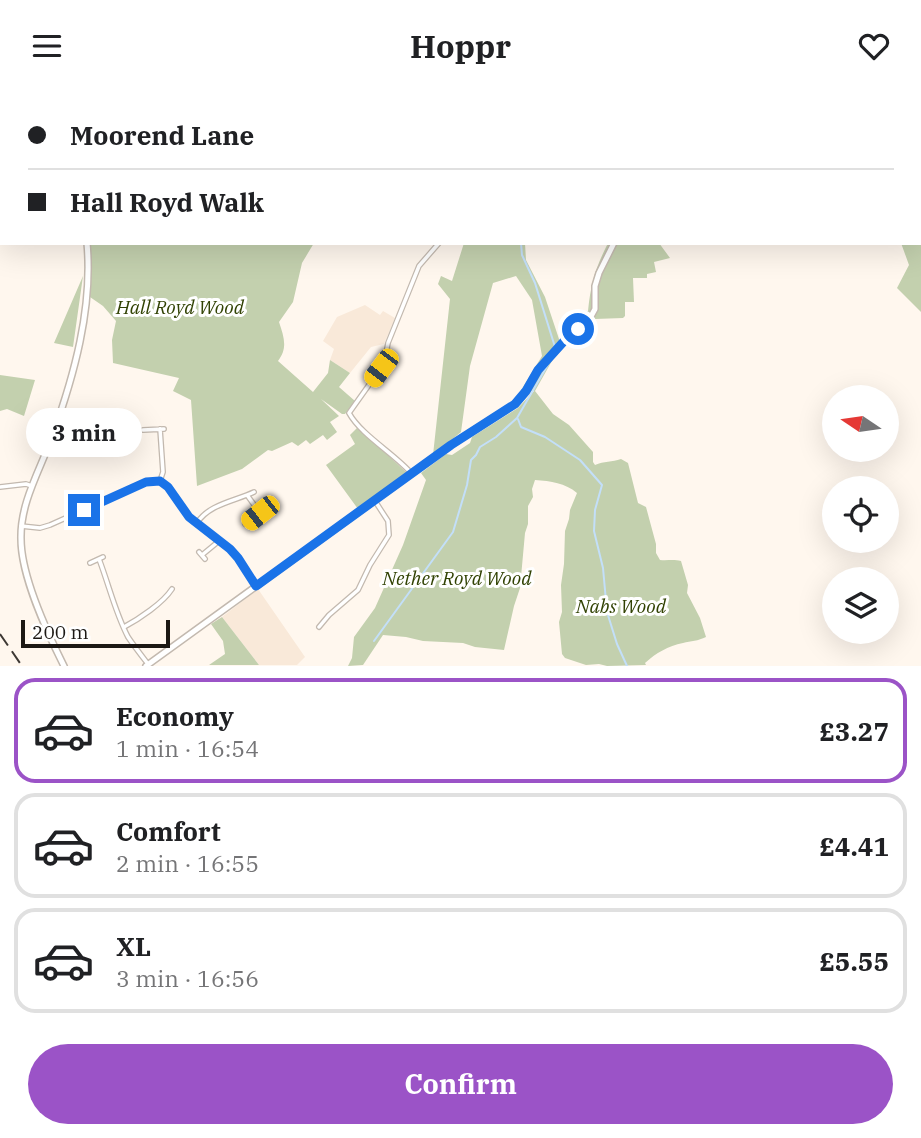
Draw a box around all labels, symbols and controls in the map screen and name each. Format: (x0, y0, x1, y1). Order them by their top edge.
text: Hoppr (410, 25, 511, 67)
icon: menu (28, 27, 66, 65)
icon: heart (855, 27, 893, 65)
text: Moorend Lane (70, 118, 254, 152)
text: Hall Royd Walk (70, 185, 264, 219)
park label: Hall Royd Wood (115, 295, 245, 319)
route start (562, 313, 594, 345)
car (360, 345, 403, 391)
north arrow (822, 385, 900, 462)
map controls (822, 385, 899, 644)
callout: 3 min (26, 409, 142, 457)
text: 3 min (52, 417, 116, 447)
button: locate (822, 476, 899, 553)
car (237, 492, 284, 534)
route end (68, 494, 100, 526)
park label: Nether Royd Wood (381, 566, 532, 590)
button: layers (822, 567, 899, 644)
park label: Nabs Wood (575, 594, 667, 618)
scale bar (21, 617, 170, 648)
text: 200 m (32, 620, 89, 644)
icon: car (32, 699, 95, 762)
text: Economy (116, 699, 234, 733)
text: £3.27 (819, 714, 889, 748)
text: 1 min · 16:54 (116, 733, 259, 763)
icon: car (32, 814, 95, 877)
text: Comfort (116, 814, 221, 848)
text: £4.41 (819, 829, 889, 863)
text: 2 min · 16:55 (116, 848, 259, 878)
icon: car (32, 929, 95, 992)
text: XL (116, 929, 151, 963)
text: £5.55 (819, 944, 889, 978)
text: 3 min · 16:56 (116, 963, 259, 993)
button: Confirm (28, 1044, 893, 1124)

